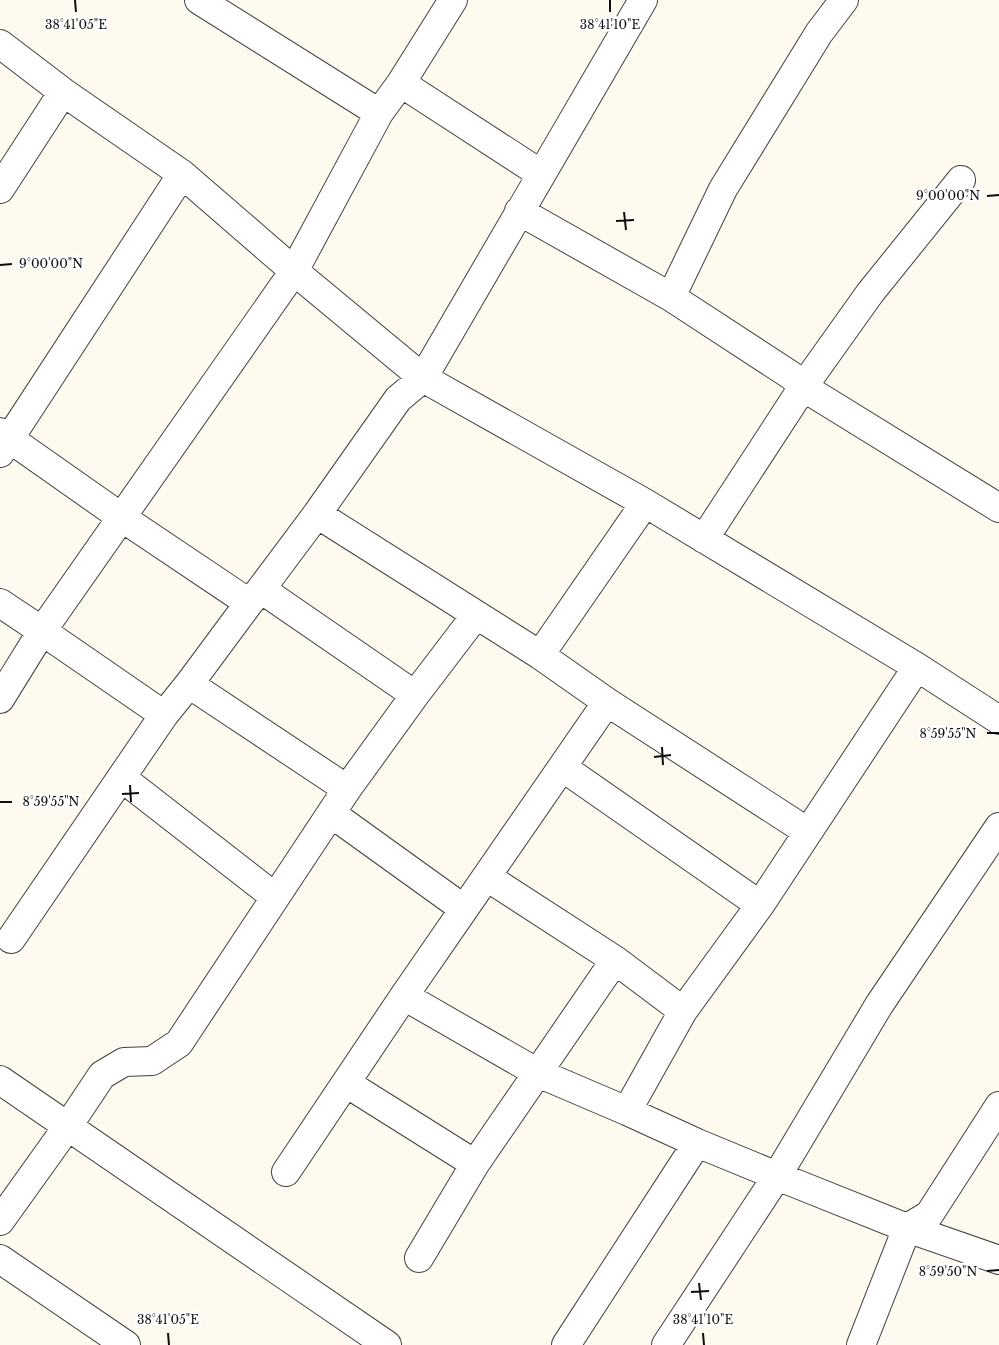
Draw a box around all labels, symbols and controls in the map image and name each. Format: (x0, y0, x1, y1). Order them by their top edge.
text: 38°41'05"E (45, 17, 107, 32)
text: 38°41'10"E (580, 17, 640, 32)
text: 9°00'00"N (916, 188, 980, 203)
text: 9°00'00"N (19, 256, 83, 271)
text: 8°59'55"N (920, 726, 977, 741)
text: 8°59'55"N (23, 794, 80, 809)
text: 8°59'50"N (919, 1264, 977, 1279)
text: 38°41'05"E (137, 1312, 199, 1327)
text: 38°41'10"E (673, 1312, 733, 1327)

